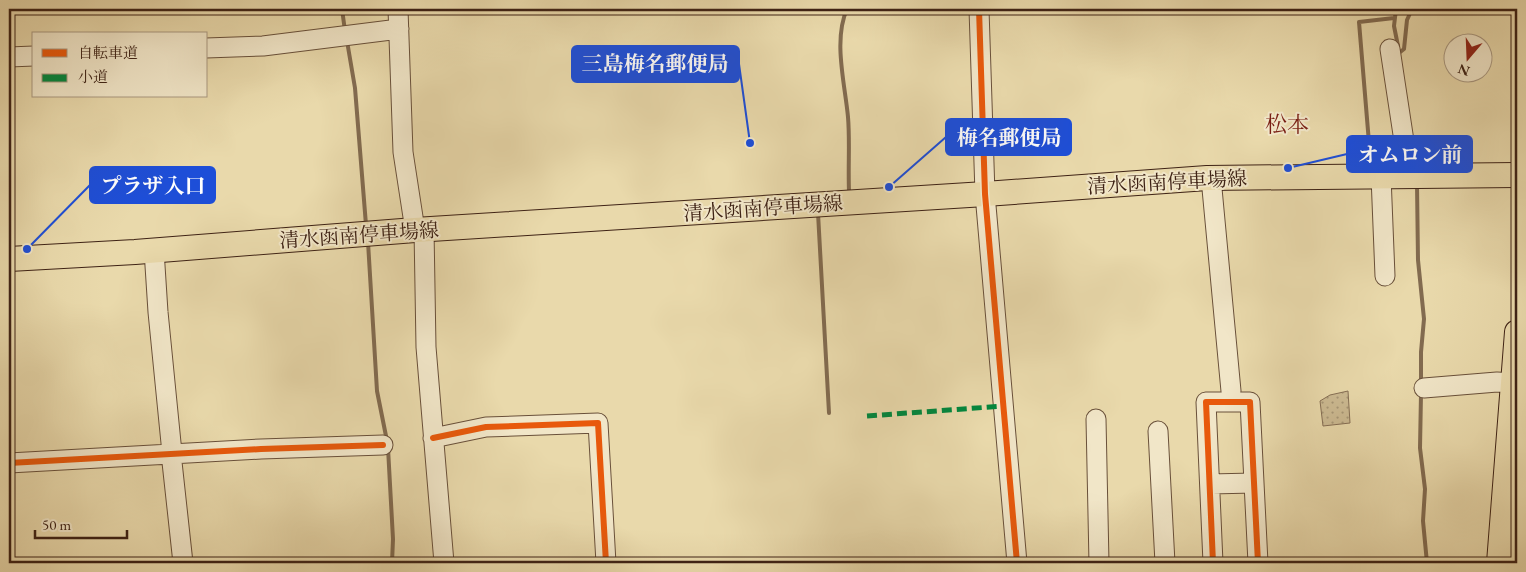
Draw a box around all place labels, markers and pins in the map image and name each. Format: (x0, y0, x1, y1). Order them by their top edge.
callout: 三島梅名郵便局 (572, 46, 739, 82)
callout: 梅名郵便局 (946, 119, 1071, 155)
callout: オムロン前 (1347, 136, 1472, 172)
callout: プラザ入口 (90, 167, 215, 203)

